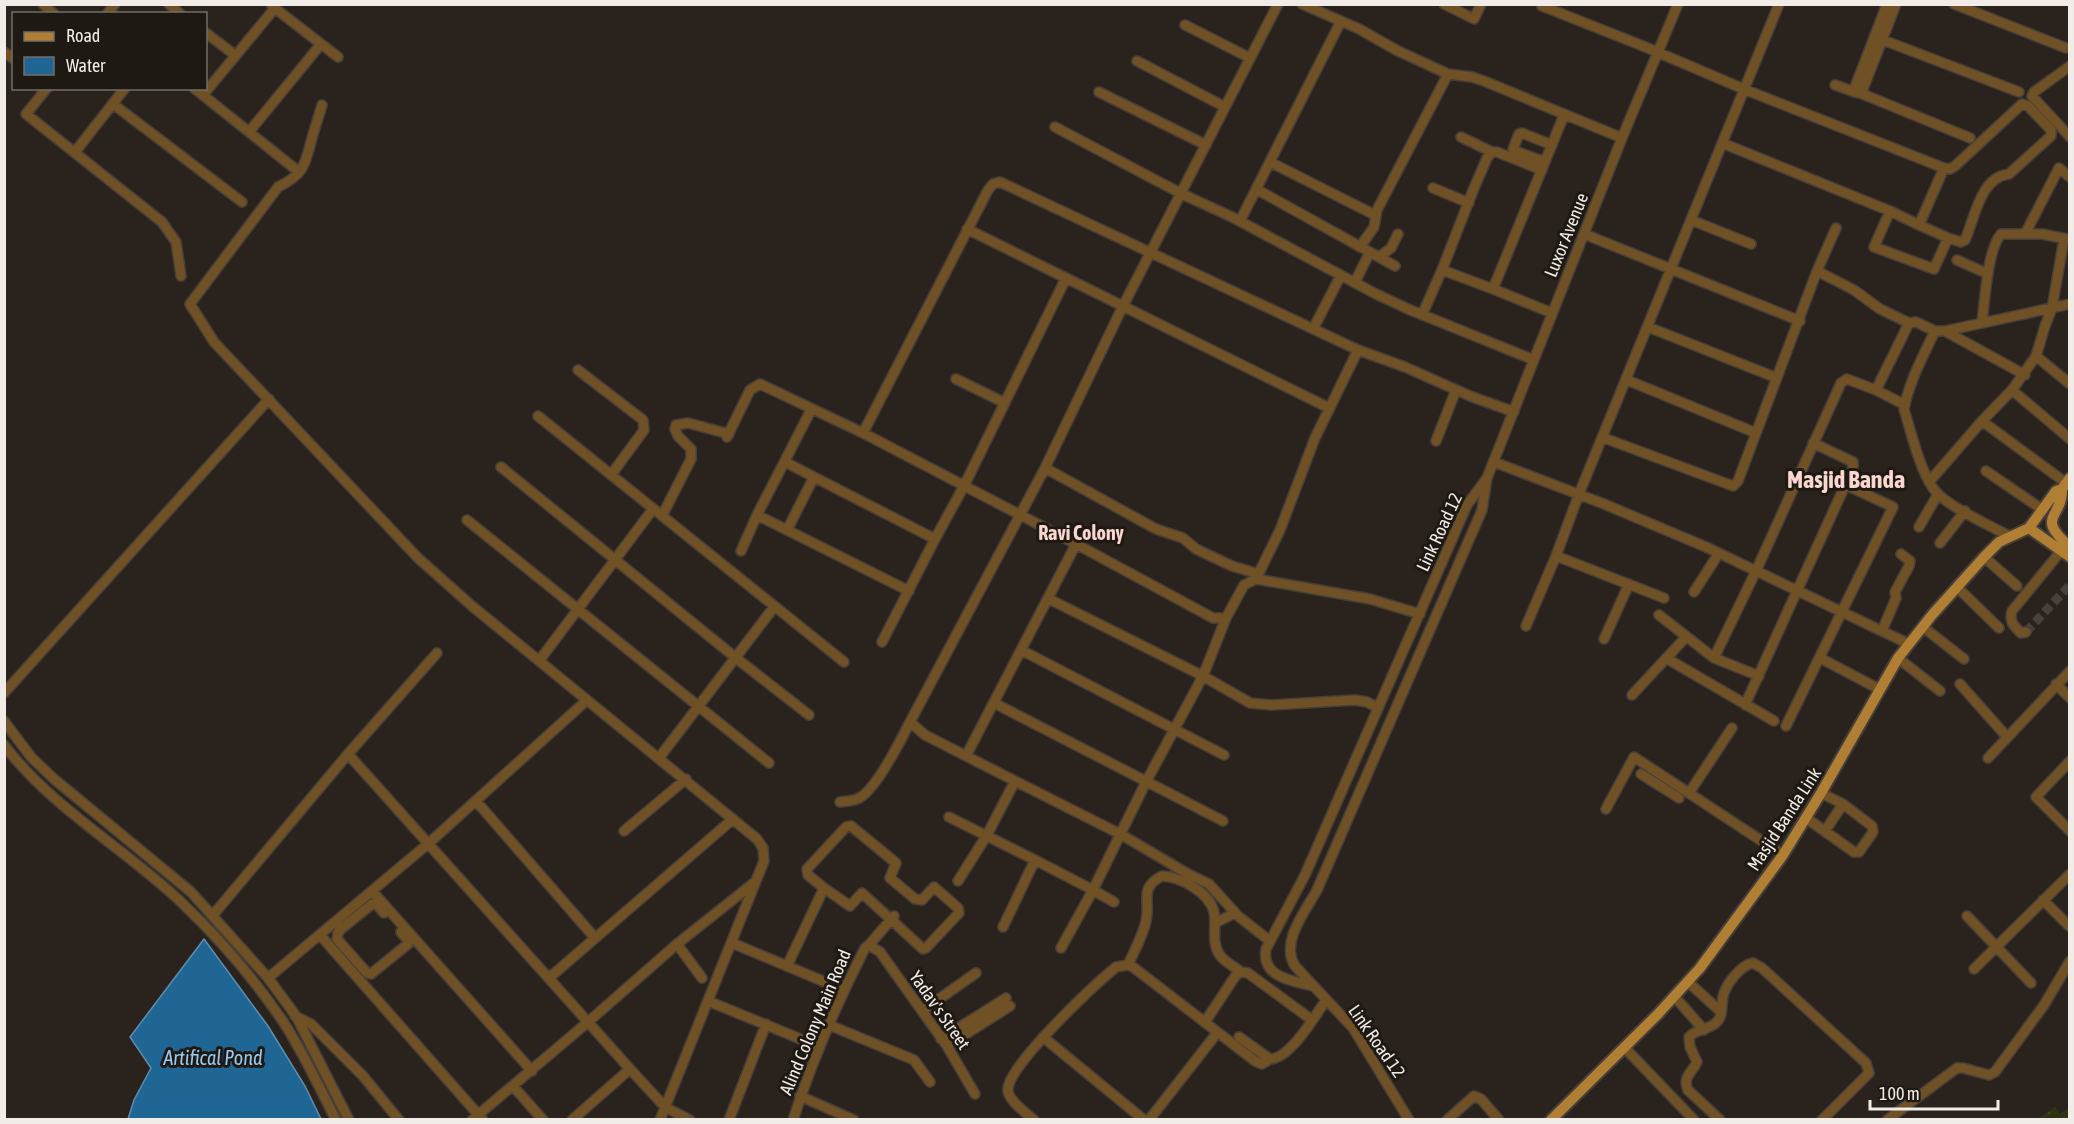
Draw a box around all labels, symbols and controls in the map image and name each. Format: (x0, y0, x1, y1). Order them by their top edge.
legend (12, 12, 207, 90)
text: Road (66, 25, 100, 46)
text: Water (66, 55, 106, 76)
street label: Luxor Avenue (1540, 190, 1592, 280)
district label: Masjid Banda (1787, 466, 1905, 493)
street label: Link Road 12 (1412, 490, 1466, 574)
district label: Ravi Colony (1038, 521, 1125, 544)
street label: Masjid Banda Link (1743, 763, 1825, 875)
street label: Alind Colony Main Road (775, 946, 855, 1098)
street label: Yadav's Street (905, 967, 975, 1053)
street label: Link Road 12 (1344, 1001, 1410, 1081)
water label: Artifical Pond (163, 1046, 263, 1069)
scale bar (1870, 1073, 1998, 1111)
text: 100 m (1879, 1083, 1920, 1104)

